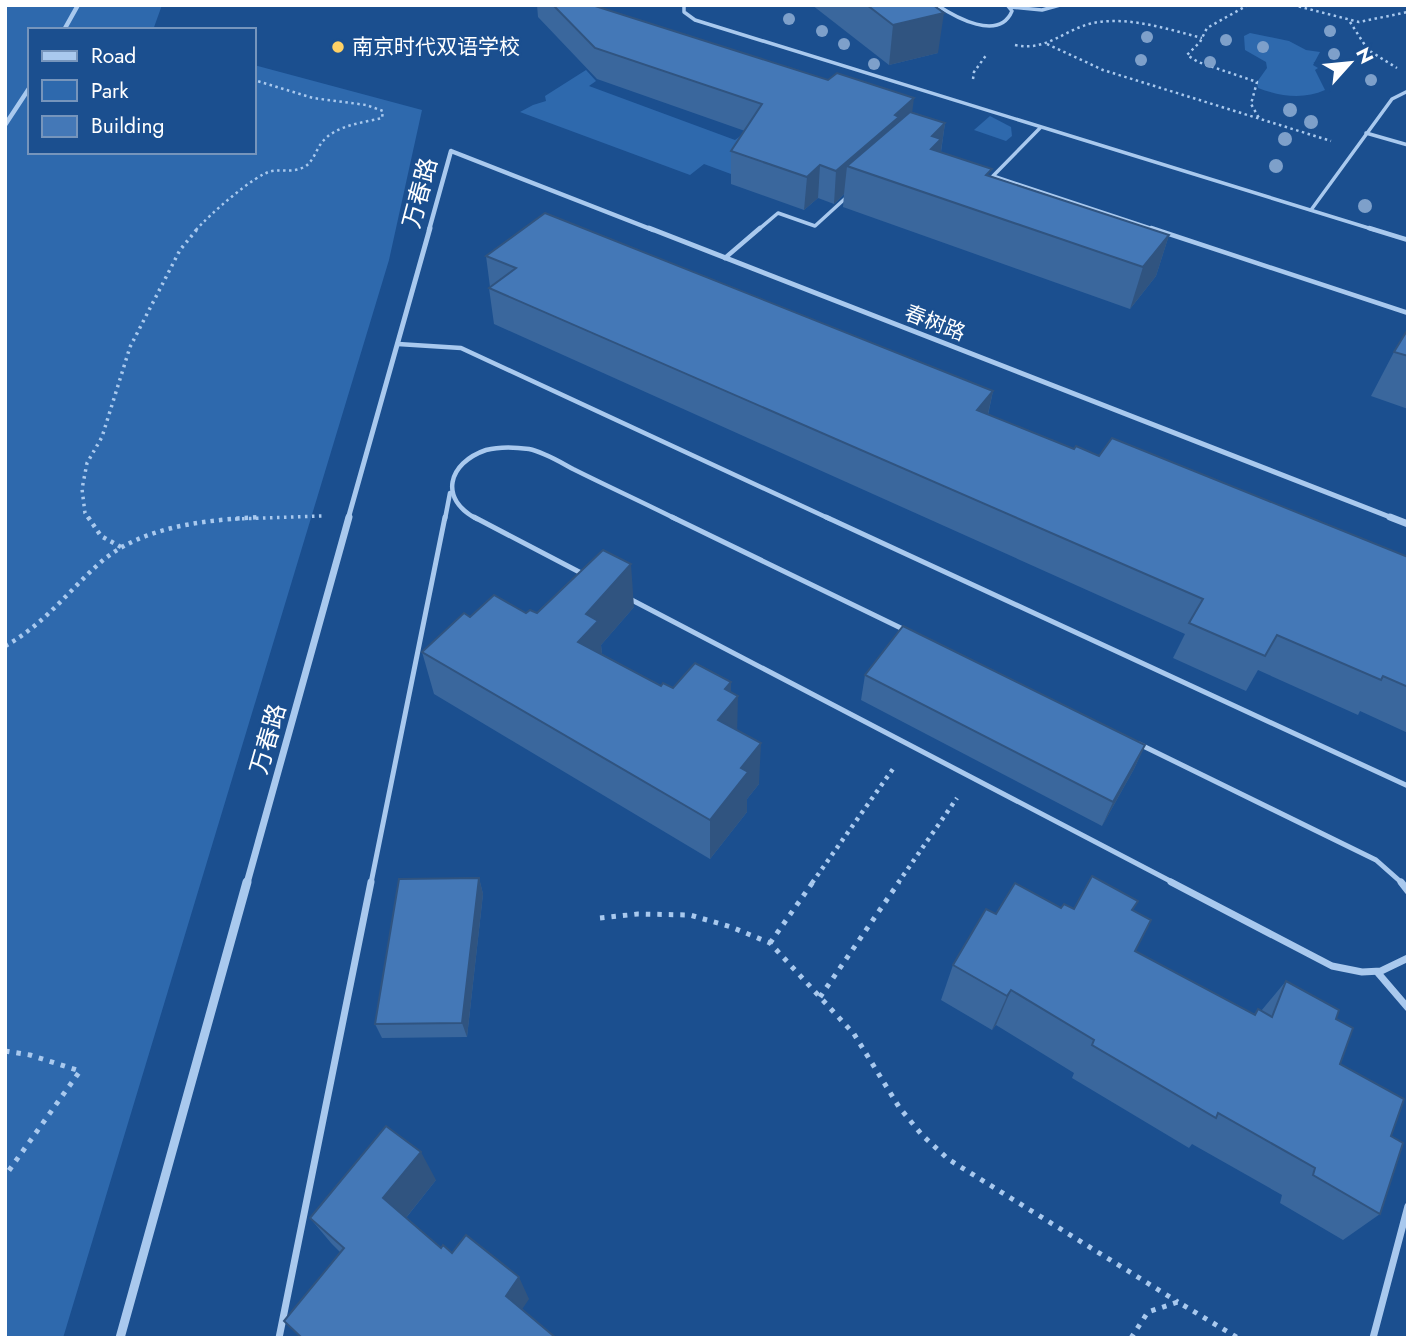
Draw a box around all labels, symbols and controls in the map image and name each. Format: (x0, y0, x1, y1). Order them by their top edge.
legend (28, 28, 256, 154)
north arrow (1315, 28, 1385, 98)
place label: 南京时代双语学校 (352, 32, 520, 62)
marker: 南京时代双语学校 (330, 39, 346, 55)
text: Road (91, 41, 136, 71)
text: N (1349, 43, 1380, 68)
text: Park (91, 76, 129, 106)
text: Building (91, 111, 164, 141)
street label: 万春路 (393, 154, 446, 232)
street label: 春树路 (900, 298, 970, 348)
street label: 万春路 (241, 699, 294, 778)

